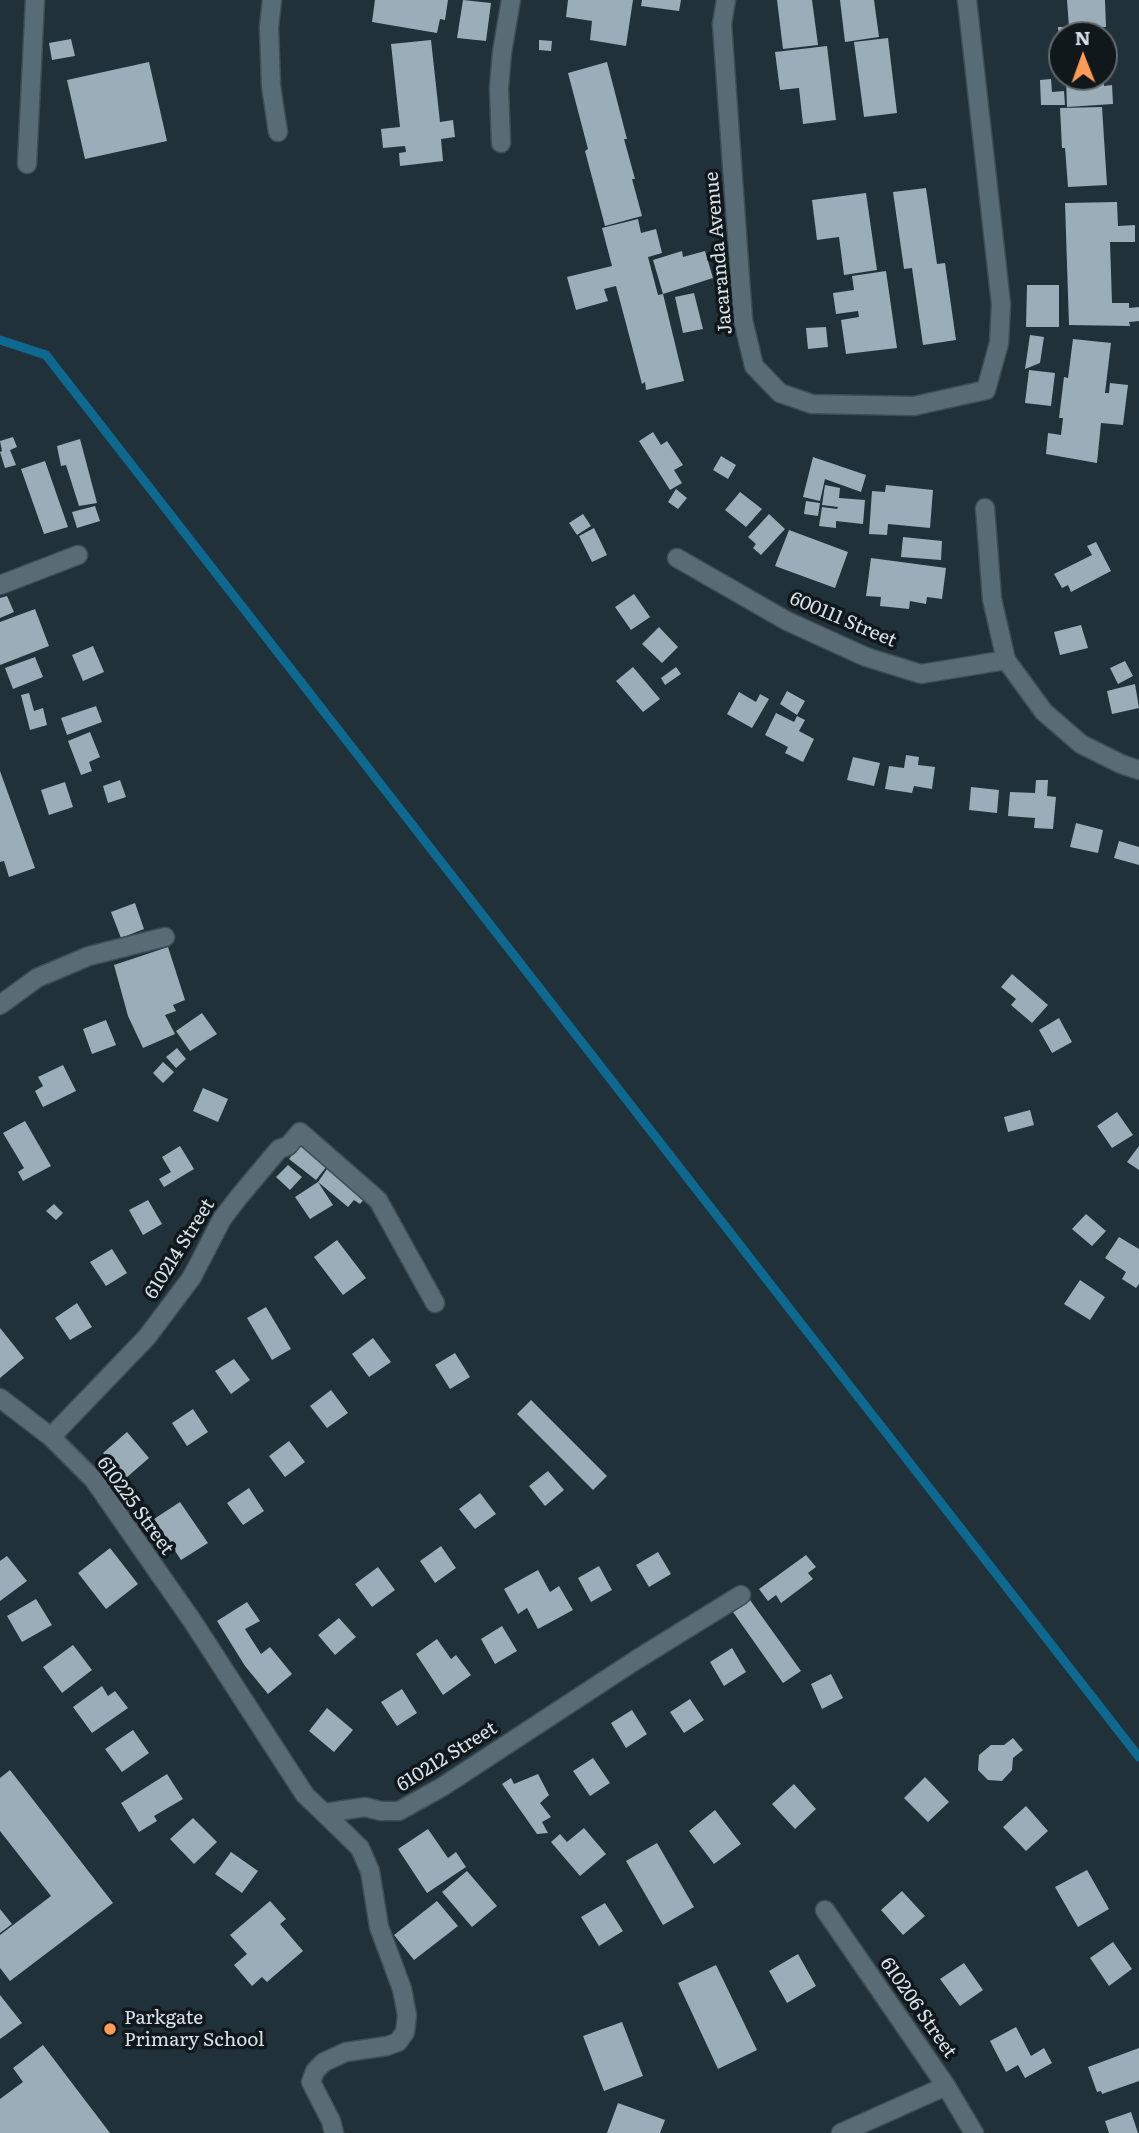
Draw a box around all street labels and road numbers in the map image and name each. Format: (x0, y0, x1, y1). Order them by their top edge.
street label: Jacaranda Avenue (701, 171, 737, 335)
street label: 600111 Street (786, 587, 900, 653)
street label: 610214 Street (140, 1195, 220, 1303)
street label: 610225 Street (92, 1452, 178, 1560)
street label: 610212 Street (393, 1717, 501, 1797)
street label: 610206 Street (875, 1953, 961, 2063)

